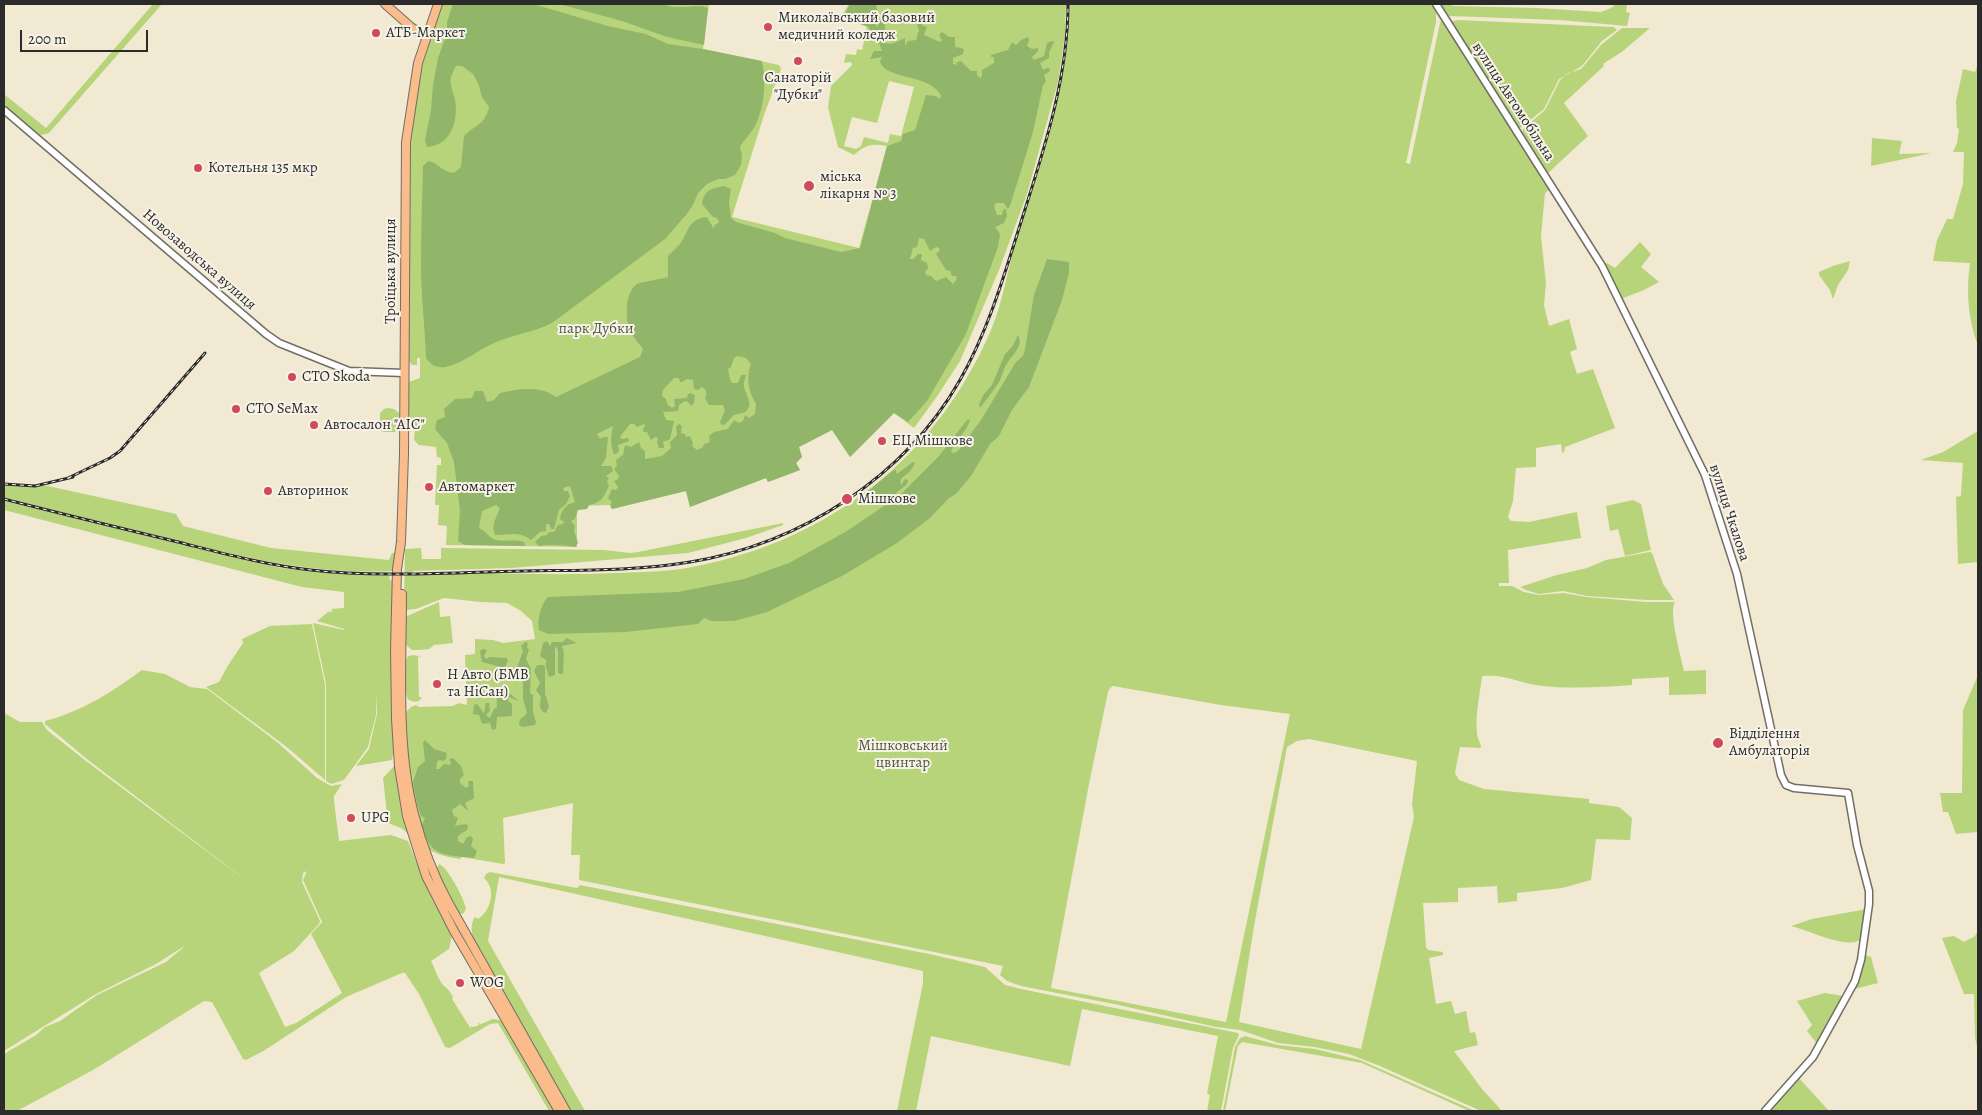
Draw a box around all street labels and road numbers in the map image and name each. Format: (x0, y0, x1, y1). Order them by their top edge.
street label: вулиця Автомобільна (1468, 39, 1558, 165)
street label: Новозаводська вулиця (138, 206, 260, 314)
street label: Троїцька вулиця (382, 218, 400, 324)
street label: вулиця Чкалова (1705, 462, 1753, 564)

